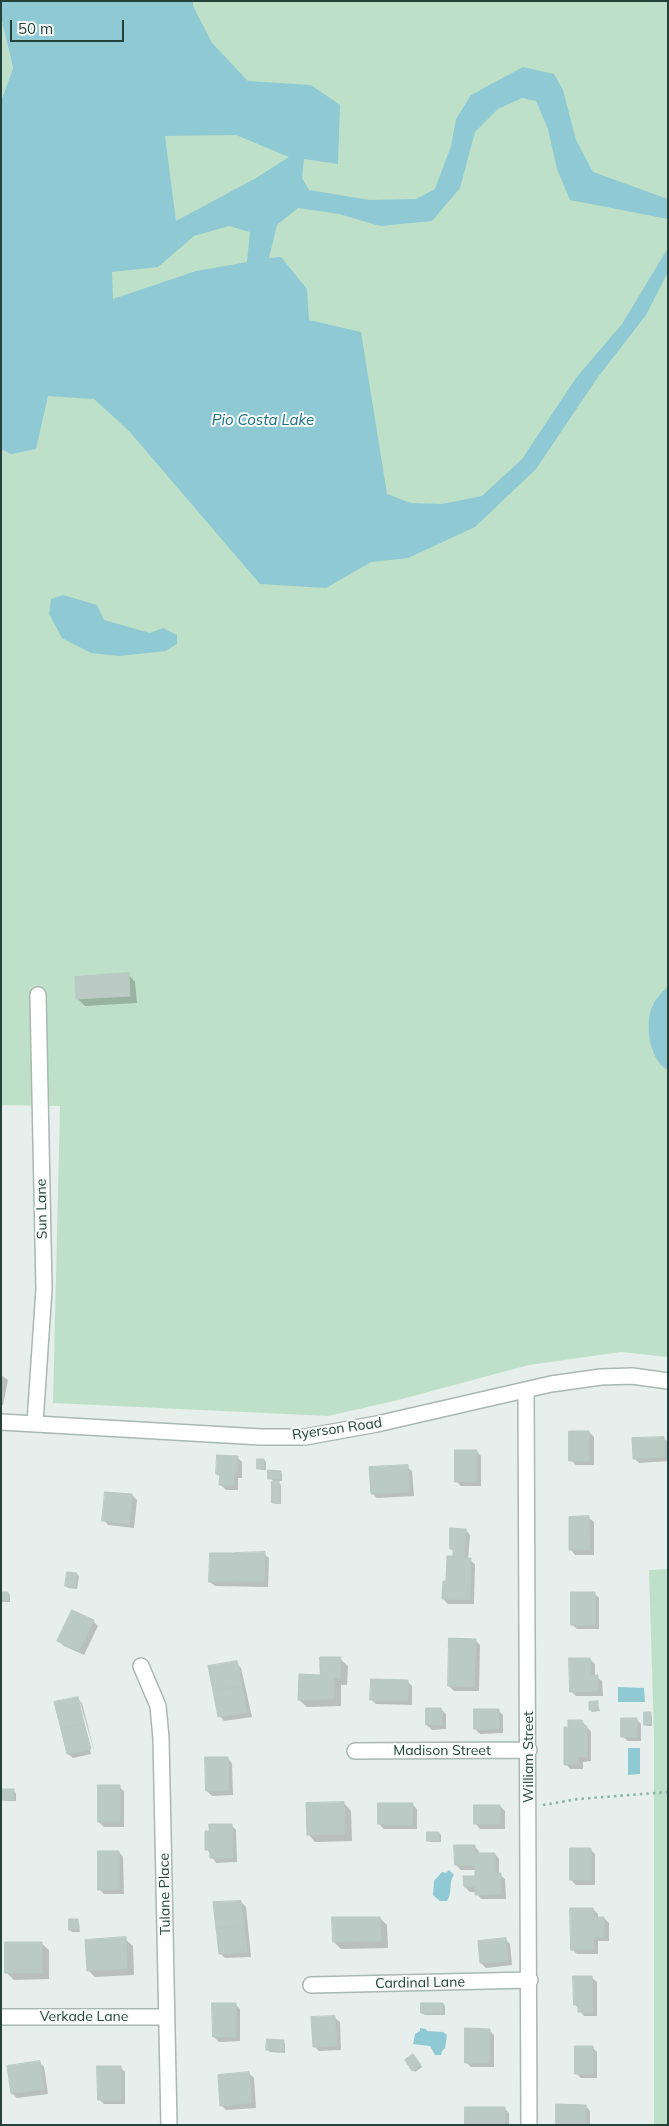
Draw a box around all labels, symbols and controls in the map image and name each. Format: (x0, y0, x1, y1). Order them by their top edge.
scale bar (12, 10, 126, 42)
text: 50 m (18, 19, 53, 38)
water label: Pio Costa Lake (212, 411, 314, 429)
street label: Sun Lane (33, 1179, 51, 1239)
street label: Ryerson Road (291, 1414, 383, 1444)
street label: William Street (521, 1711, 537, 1803)
street label: Madison Street (393, 1743, 491, 1759)
street label: Tulane Place (156, 1853, 174, 1935)
street label: Cardinal Lane (375, 1974, 465, 1992)
street label: Verkade Lane (40, 2009, 128, 2025)

